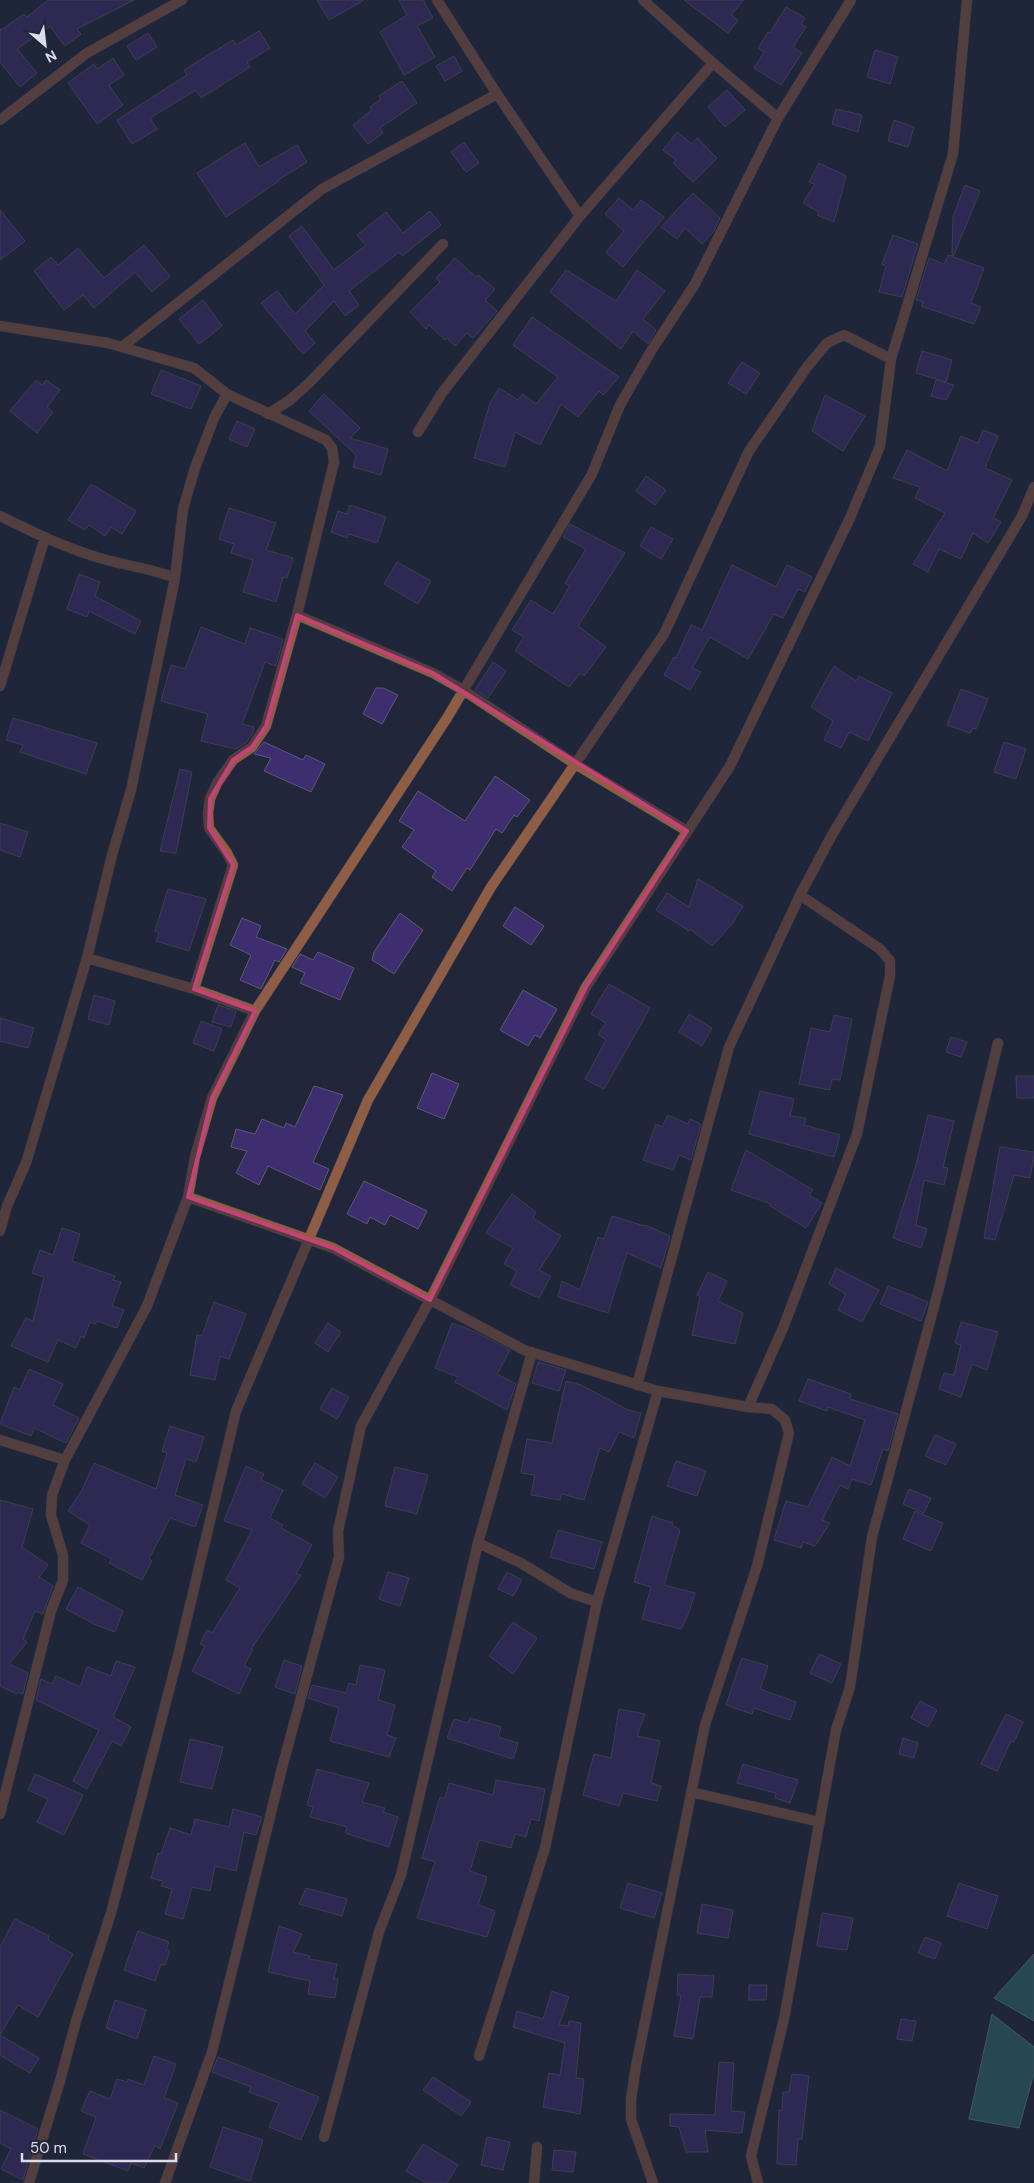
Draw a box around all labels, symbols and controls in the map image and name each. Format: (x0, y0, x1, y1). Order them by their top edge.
north arrow (20, 20, 70, 70)
text: N (42, 46, 60, 67)
scale bar (22, 2130, 176, 2162)
text: 50 m (30, 2138, 67, 2158)

